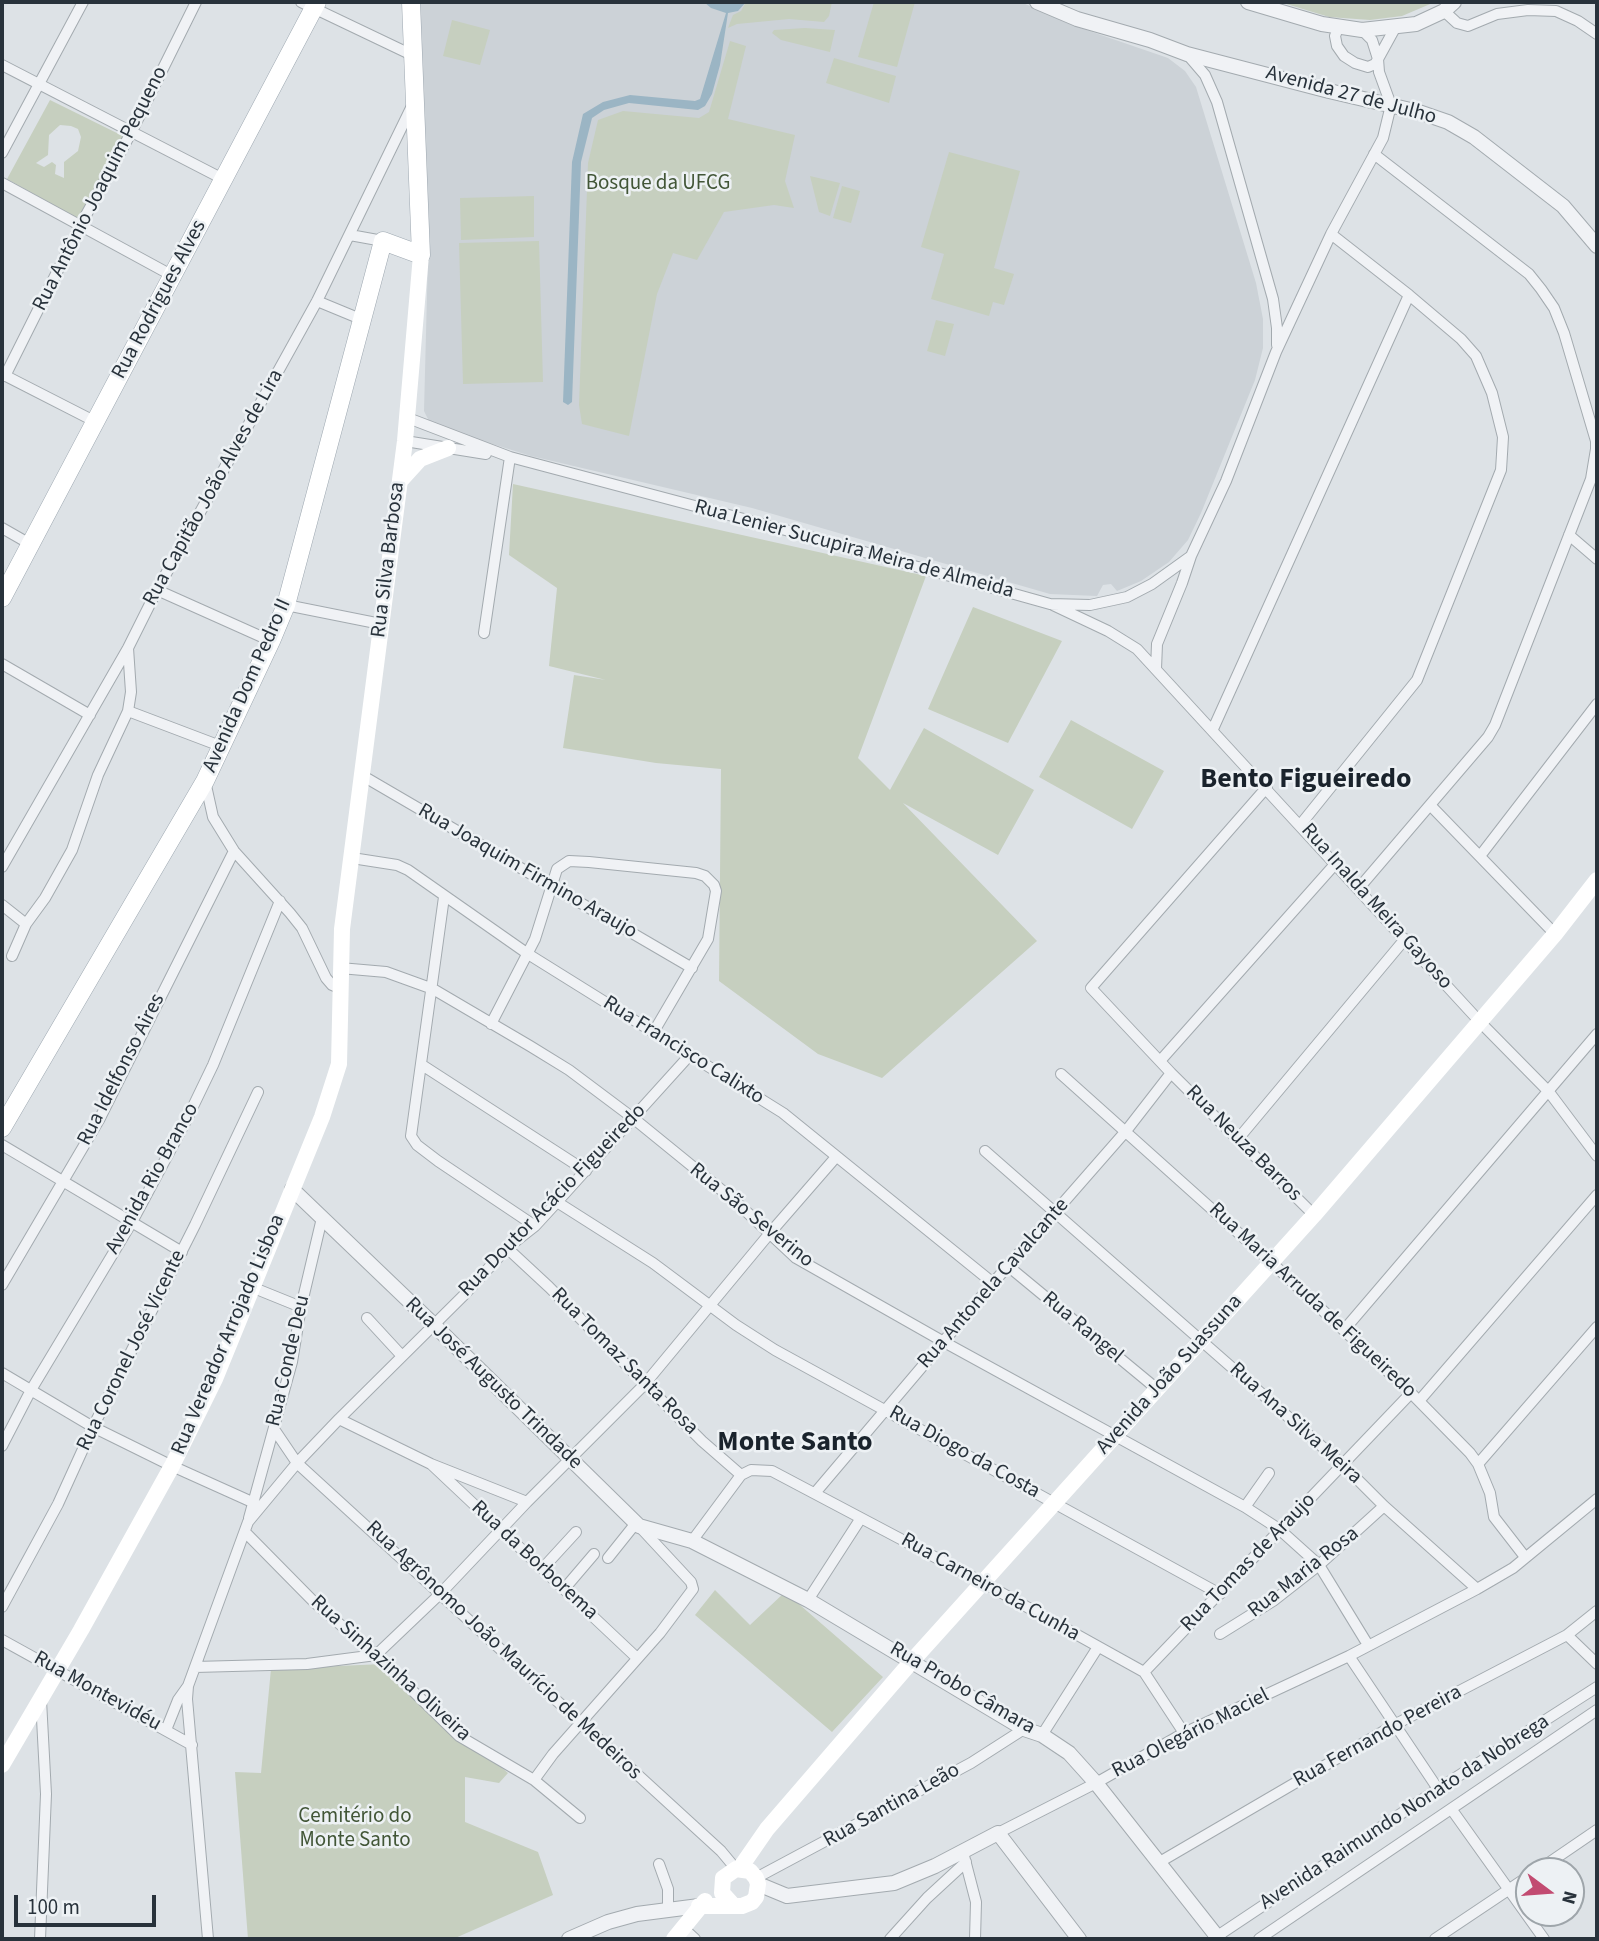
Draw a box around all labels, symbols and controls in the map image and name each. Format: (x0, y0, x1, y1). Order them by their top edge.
street label: Avenida 27 de Julho (1263, 61, 1439, 131)
street label: Rua Antônio Joaquim Pequeno (28, 62, 174, 316)
park label: Bosque da UFCG (586, 171, 730, 197)
street label: Rua Rodrigues Alves (107, 216, 213, 384)
street label: Rua Capitão João Alves de Lira (138, 365, 290, 611)
street label: Rua Silva Barbosa (367, 481, 411, 639)
street label: Rua Lenier Sucupira Meira de Almeida (691, 495, 1017, 605)
street label: Avenida Dom Pedro II (198, 595, 298, 777)
district label: Bento Figueiredo (1200, 764, 1412, 798)
street label: Rua Joaquim Firmino Araujo (413, 799, 641, 945)
street label: Rua Inalda Meira Gayoso (1295, 819, 1457, 995)
street label: Rua Idelfonso Aires (73, 990, 171, 1150)
street label: Rua Francisco Calixto (598, 991, 768, 1111)
street label: Rua Neuza Barros (1180, 1081, 1306, 1207)
street label: Avenida Rio Branco (101, 1099, 205, 1259)
street label: Rua Doutor Acácio Figueiredo (454, 1099, 652, 1303)
street label: Rua São Severino (684, 1158, 818, 1274)
street label: Rua Antonela Cavalcante (913, 1194, 1075, 1374)
street label: Rua Maria Arruda de Figueiredo (1203, 1198, 1421, 1404)
street label: Rua Vereador Arrojado Lisboa (167, 1211, 291, 1459)
street label: Rua Coronel José Vicente (72, 1246, 192, 1456)
street label: Rua Tomaz Santa Rosa (545, 1283, 703, 1441)
street label: Rua Rangel (1036, 1287, 1128, 1369)
street label: Avenida João Suassuna (1092, 1290, 1248, 1460)
street label: Rua Conde Deu (262, 1293, 316, 1429)
street label: Rua José Augusto Trindade (399, 1293, 587, 1475)
street label: Rua Ana Silva Meira (1223, 1358, 1367, 1490)
street label: Rua Diogo da Costa (884, 1401, 1044, 1505)
district label: Monte Santo (717, 1427, 873, 1461)
street label: Rua Tomas de Araujo (1176, 1488, 1322, 1638)
street label: Rua da Borborema (465, 1496, 603, 1626)
street label: Rua Agrônomo João Maurício de Medeiros (360, 1516, 646, 1786)
street label: Rua Maria Rosa (1244, 1522, 1364, 1624)
street label: Rua Carneiro da Cunha (896, 1528, 1084, 1648)
street label: Rua Sinhazinha Oliveira (305, 1590, 475, 1748)
street label: Rua Probo Câmara (885, 1637, 1039, 1741)
street label: Rua Montevidéu (29, 1647, 165, 1737)
street label: Rua Fernando Pereira (1289, 1680, 1467, 1794)
street label: Rua Olegário Maciel (1108, 1684, 1274, 1784)
street label: Avenida Raimundo Nonato da Nobrega (1256, 1710, 1554, 1916)
street label: Rua Santina Leão (819, 1758, 965, 1854)
park label: Cemitério do Monte Santo (298, 1804, 412, 1854)
north arrow (1515, 1857, 1585, 1927)
scale bar (18, 1882, 159, 1926)
text: N (1554, 1888, 1583, 1907)
text: 100 m (27, 1892, 80, 1922)

